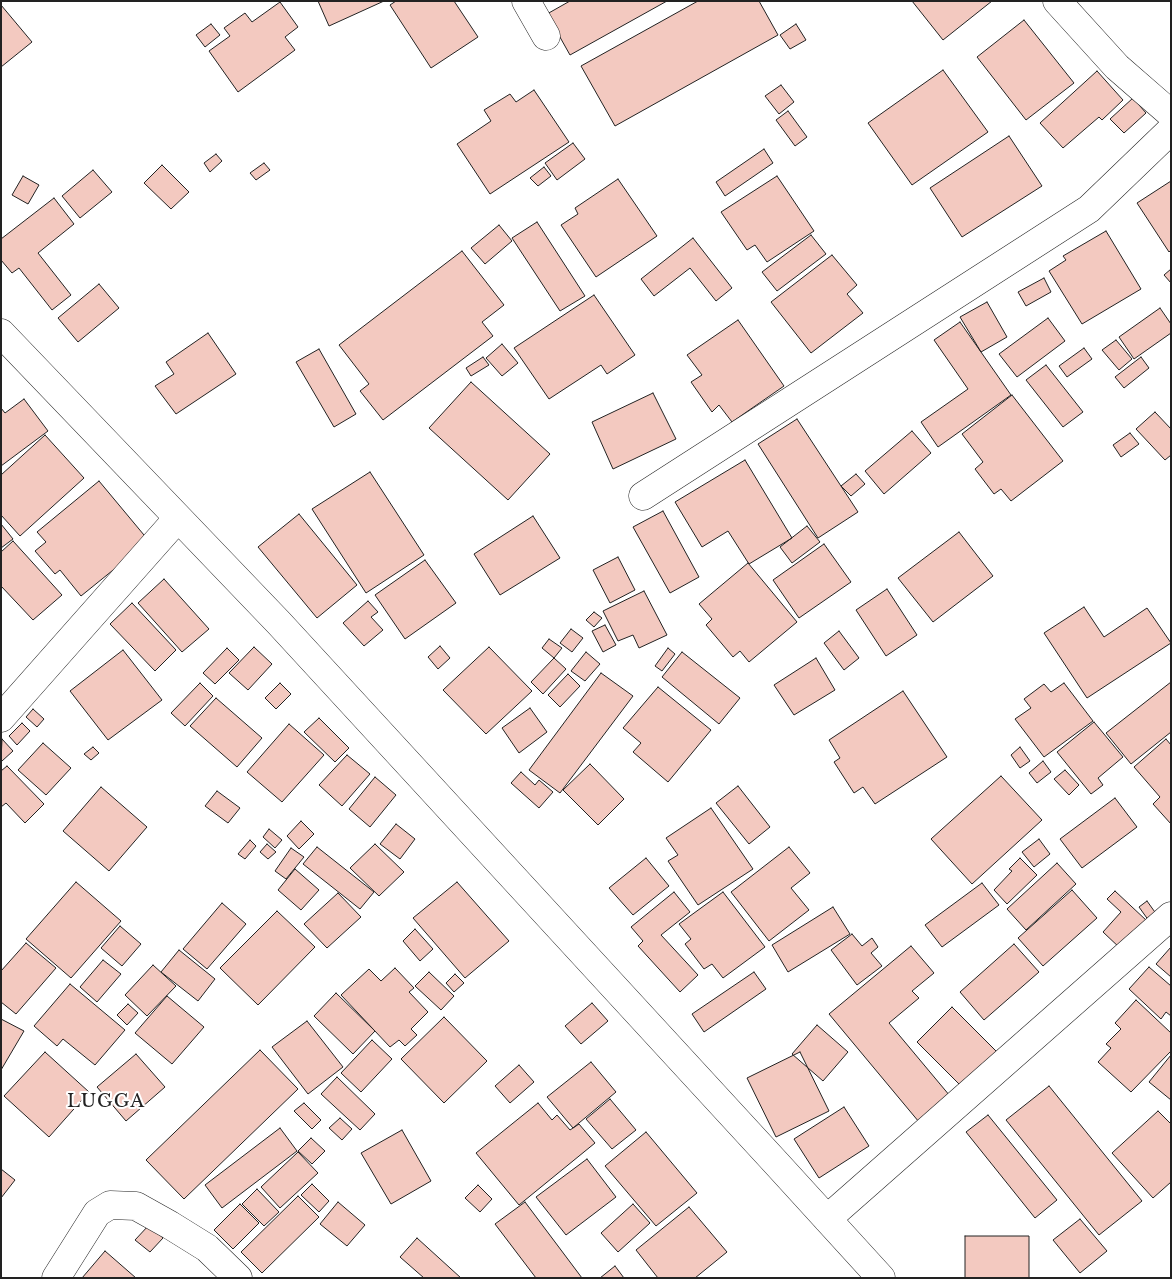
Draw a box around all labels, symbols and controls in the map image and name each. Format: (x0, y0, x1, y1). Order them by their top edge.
district label: LUGGA (66, 1091, 146, 1113)

